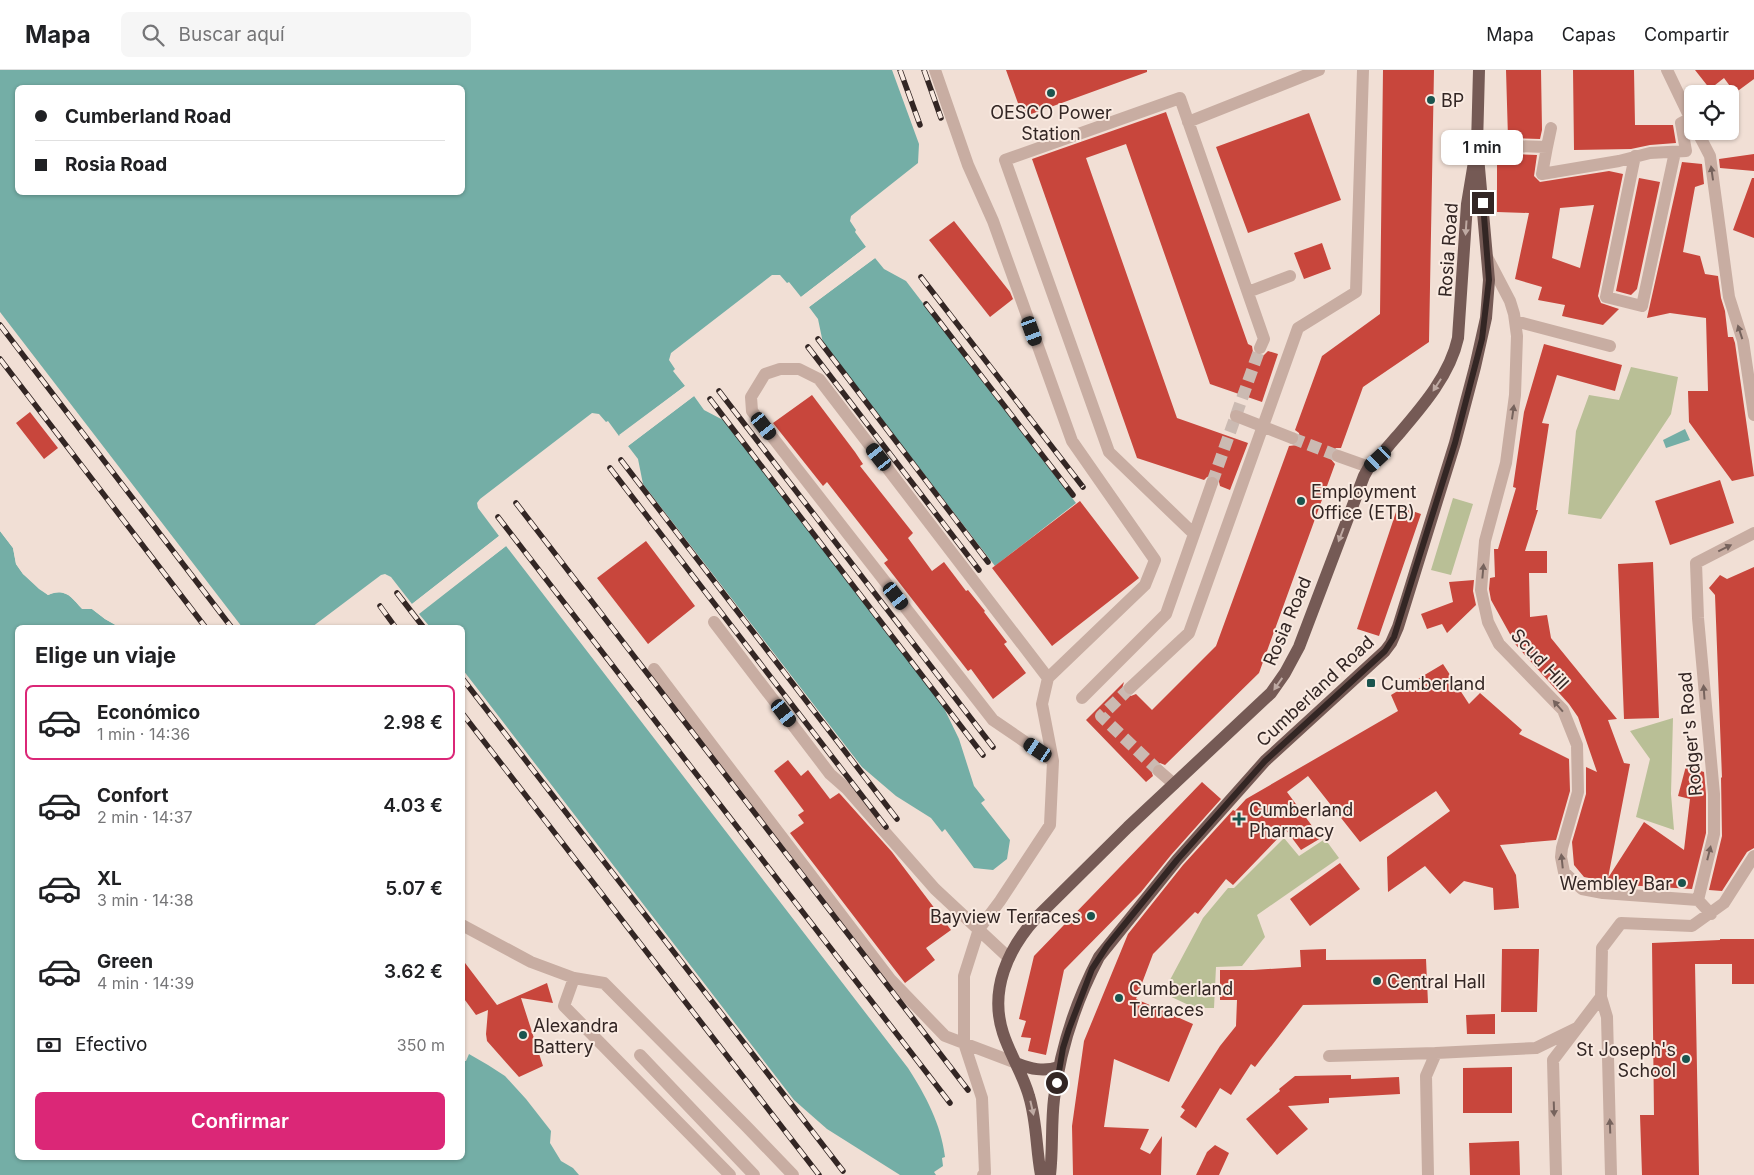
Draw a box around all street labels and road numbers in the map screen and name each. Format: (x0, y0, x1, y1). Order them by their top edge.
street label: Rosia Road (1434, 202, 1462, 298)
street label: Rosia Road (1259, 573, 1315, 669)
street label: Scud Hill (1507, 624, 1573, 694)
street label: Cumberland Road (1252, 631, 1378, 751)
street label: Rodger's Road (1674, 671, 1706, 797)

